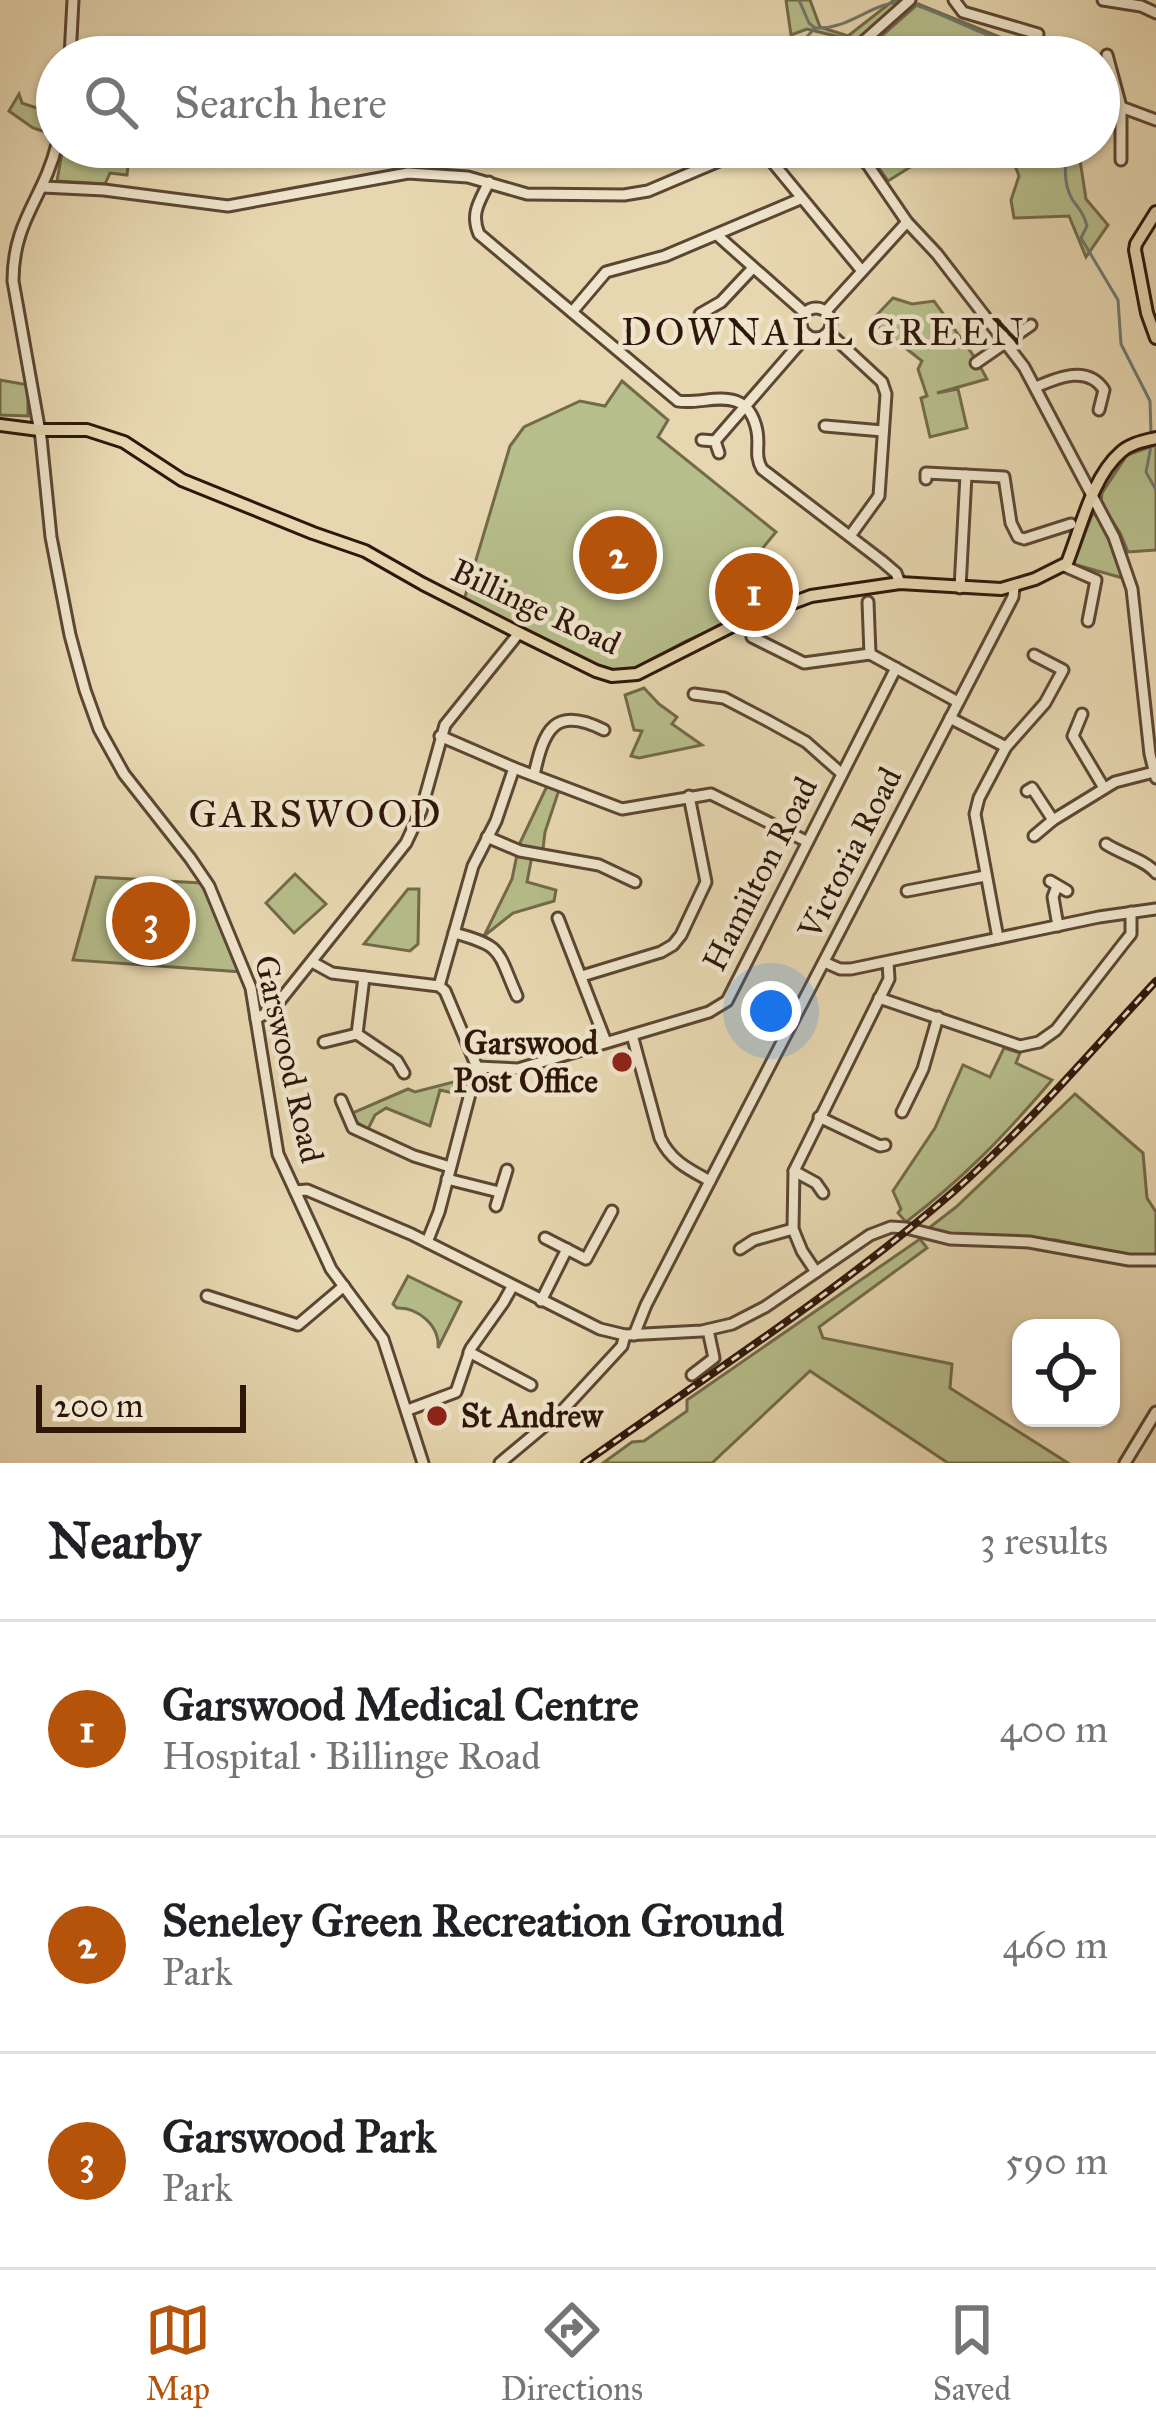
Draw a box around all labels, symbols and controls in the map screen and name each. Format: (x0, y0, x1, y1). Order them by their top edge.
search box (36, 36, 1120, 168)
icon: search (78, 69, 144, 135)
text: Search here (174, 75, 387, 130)
district label: DOWNALL GREEN (621, 308, 1027, 356)
pin: 2 (579, 510, 657, 600)
pin: 1 (715, 547, 793, 637)
street label: Billinge Road (445, 550, 627, 664)
street label: Victoria Road (789, 760, 910, 946)
street label: Hamilton Road (694, 770, 826, 978)
district label: GARSWOOD (188, 790, 444, 838)
pin: 3 (112, 876, 190, 966)
street label: Garswood Road (246, 951, 332, 1167)
your location (741, 981, 801, 1041)
place label: Garswood Post Office (453, 1023, 598, 1101)
marker: Garswood Post Office (609, 1049, 635, 1075)
map controls (1012, 1319, 1120, 1427)
button: locate (1012, 1319, 1120, 1427)
scale bar (36, 1379, 246, 1432)
text: 200 m (54, 1386, 144, 1426)
place label: St Andrew (461, 1396, 604, 1436)
marker: St Andrew (424, 1403, 450, 1429)
text: Nearby (48, 1510, 200, 1572)
text: 3 results (980, 1517, 1108, 1565)
text: Garswood Medical Centre (162, 1677, 639, 1732)
text: 1 (79, 1705, 95, 1753)
text: 400 m (1000, 1705, 1108, 1753)
text: Hospital · Billinge Road (162, 1732, 541, 1780)
text: Seneley Green Recreation Ground (162, 1893, 784, 1948)
text: 2 (77, 1921, 97, 1969)
text: 460 m (1002, 1921, 1108, 1969)
text: Park (162, 1948, 233, 1996)
text: Garswood Park (162, 2109, 436, 2164)
text: 3 (79, 2137, 95, 2185)
text: 590 m (1005, 2137, 1108, 2185)
text: Park (162, 2164, 233, 2212)
tab: Map (145, 2297, 211, 2409)
tab: Directions (501, 2297, 643, 2409)
tab: Saved (933, 2297, 1011, 2409)

